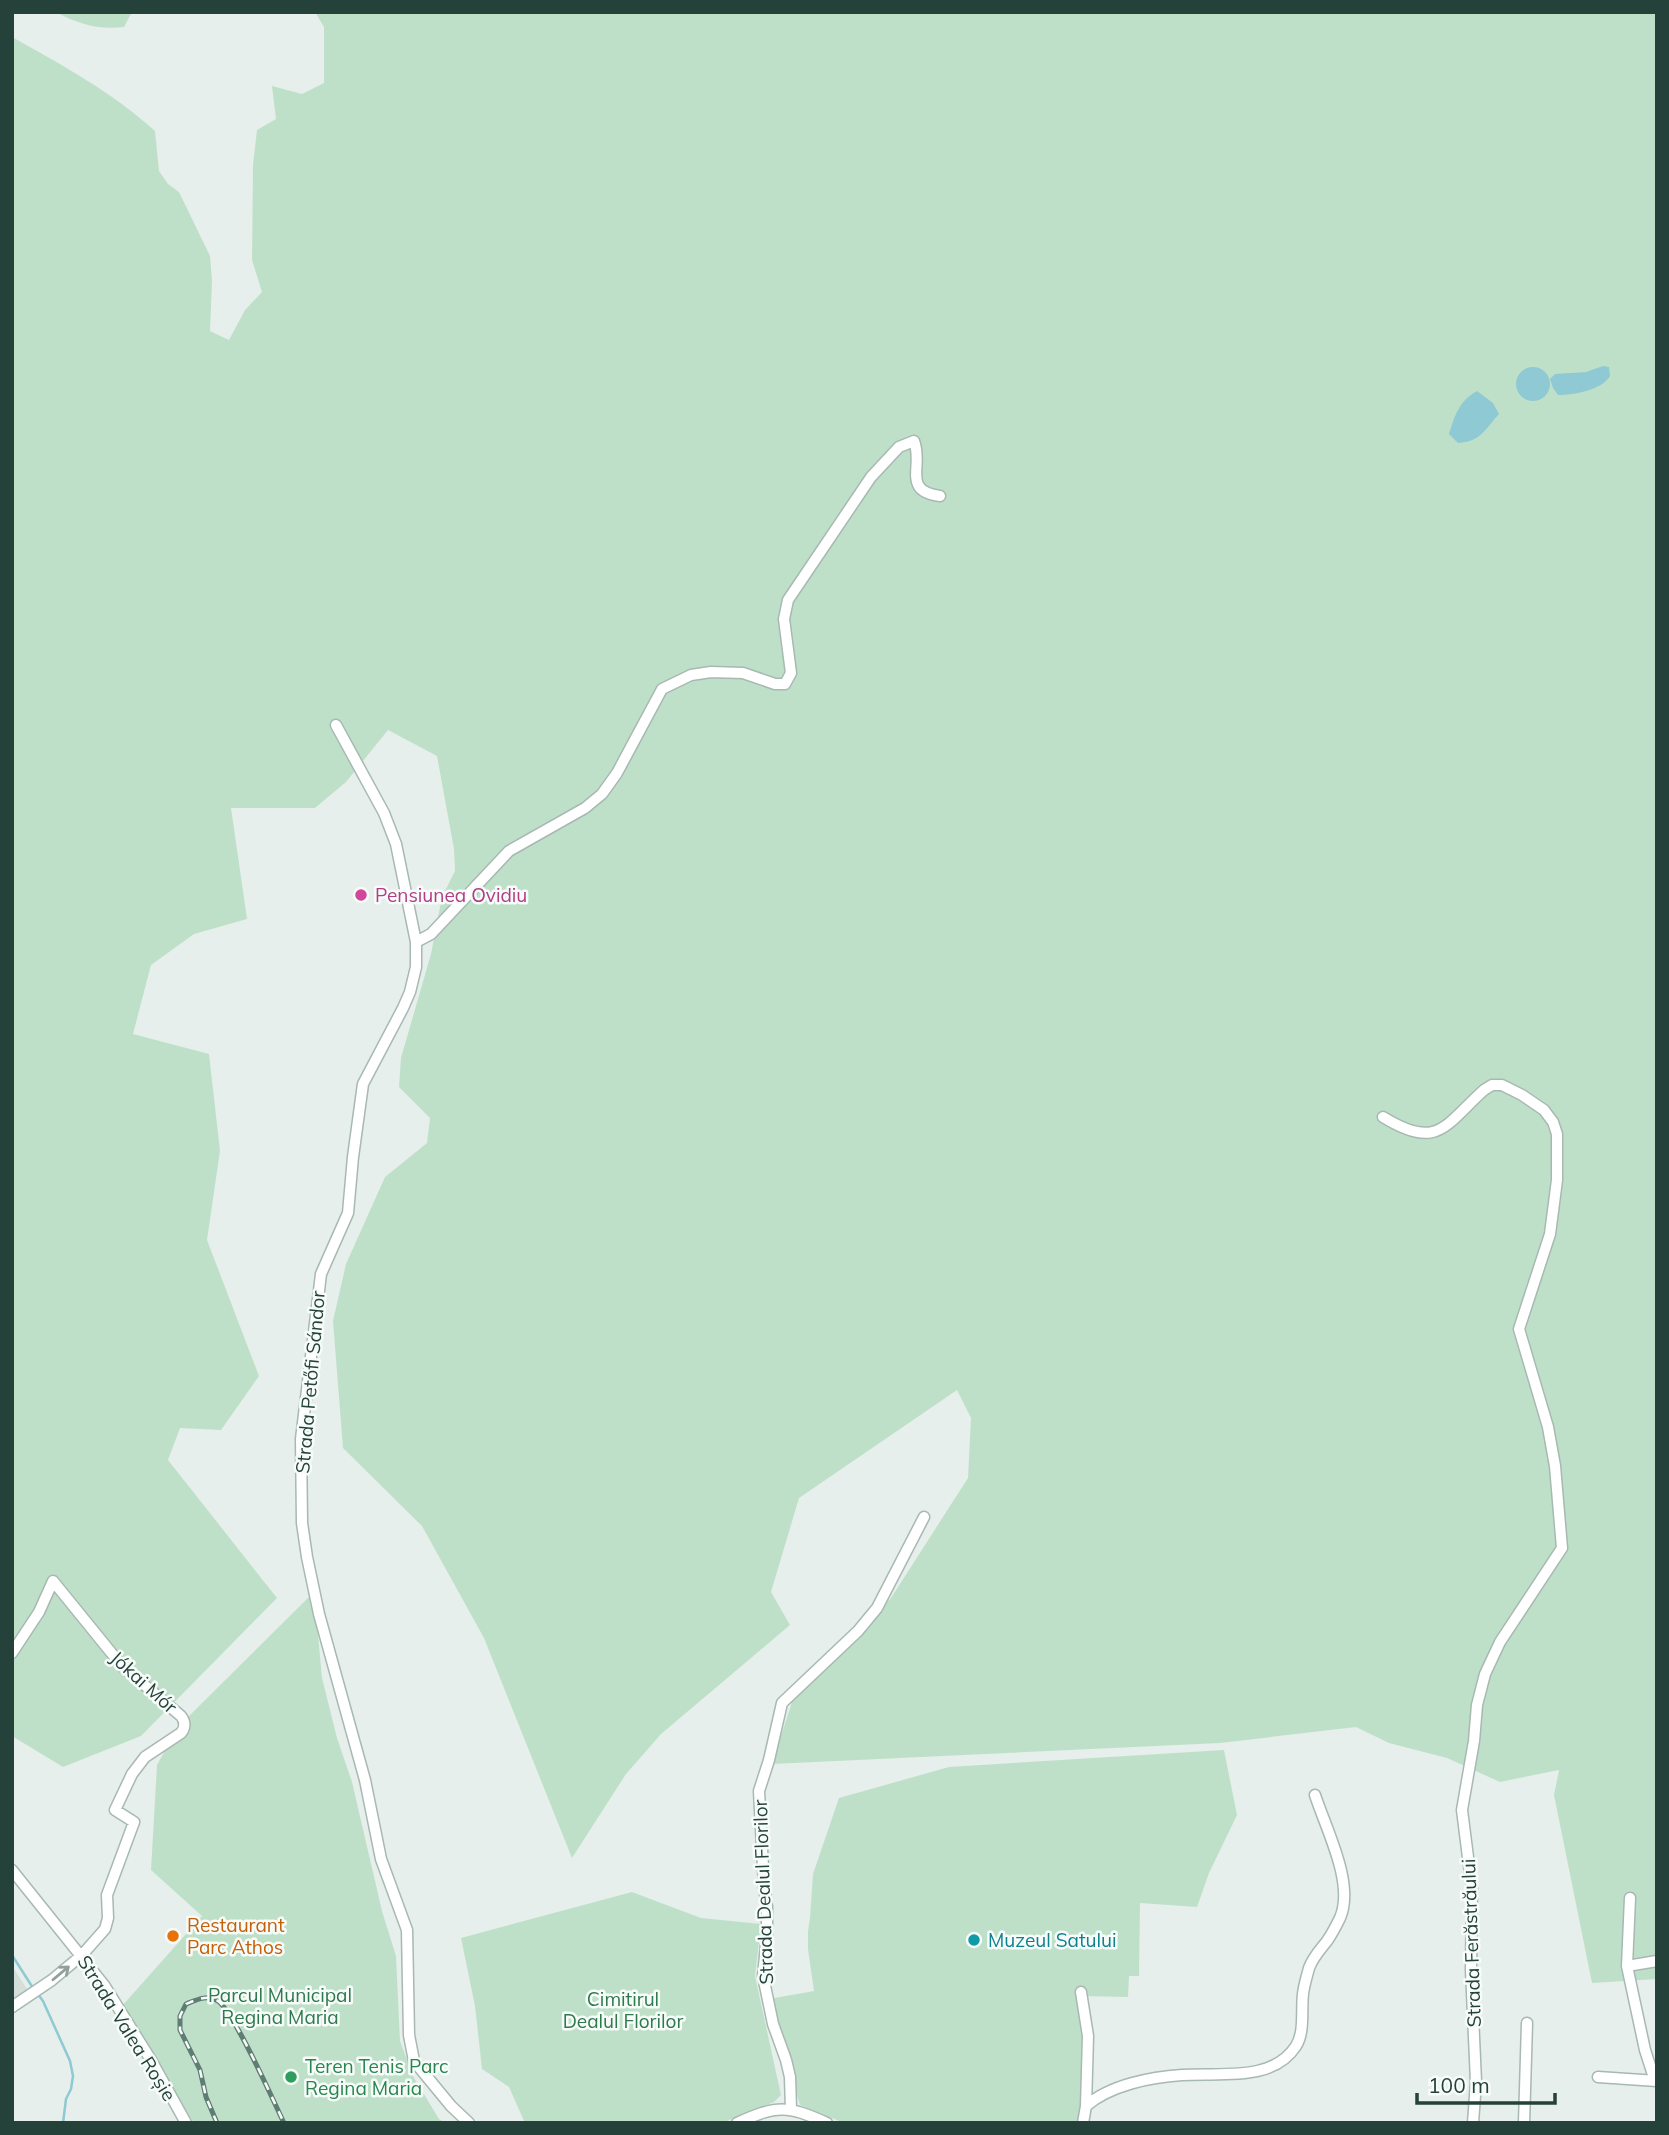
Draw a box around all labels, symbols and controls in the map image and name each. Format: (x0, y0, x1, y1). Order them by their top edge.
place label: Pensiunea Ovidiu (375, 883, 527, 907)
marker: Pensiunea Ovidiu (353, 887, 369, 903)
street label: Strada Petőfi Sándor (290, 1290, 330, 1474)
street label: Jókai Mór (106, 1646, 182, 1718)
street label: Strada Dealul Florilor (748, 1799, 778, 1985)
street label: Strada Ferăstrăului (1456, 1858, 1486, 2028)
place label: Restaurant Parc Athos (187, 1913, 285, 1959)
marker: Restaurant Parc Athos (165, 1928, 181, 1944)
place label: Muzeul Satului (988, 1928, 1117, 1952)
marker: Muzeul Satului (966, 1932, 982, 1948)
street label: Strada Valea Roșie (72, 1951, 181, 2106)
one-way arrow (51, 1965, 69, 1981)
park label: Parcul Municipal Regina Maria (208, 1983, 352, 2029)
park label: Cimitirul Dealul Florilor (563, 1987, 683, 2033)
place label: Teren Tenis Parc Regina Maria (305, 2054, 448, 2100)
scale bar (1417, 2062, 1555, 2106)
marker: Teren Tenis Parc Regina Maria (283, 2069, 299, 2085)
text: 100 m (1428, 2072, 1490, 2098)

